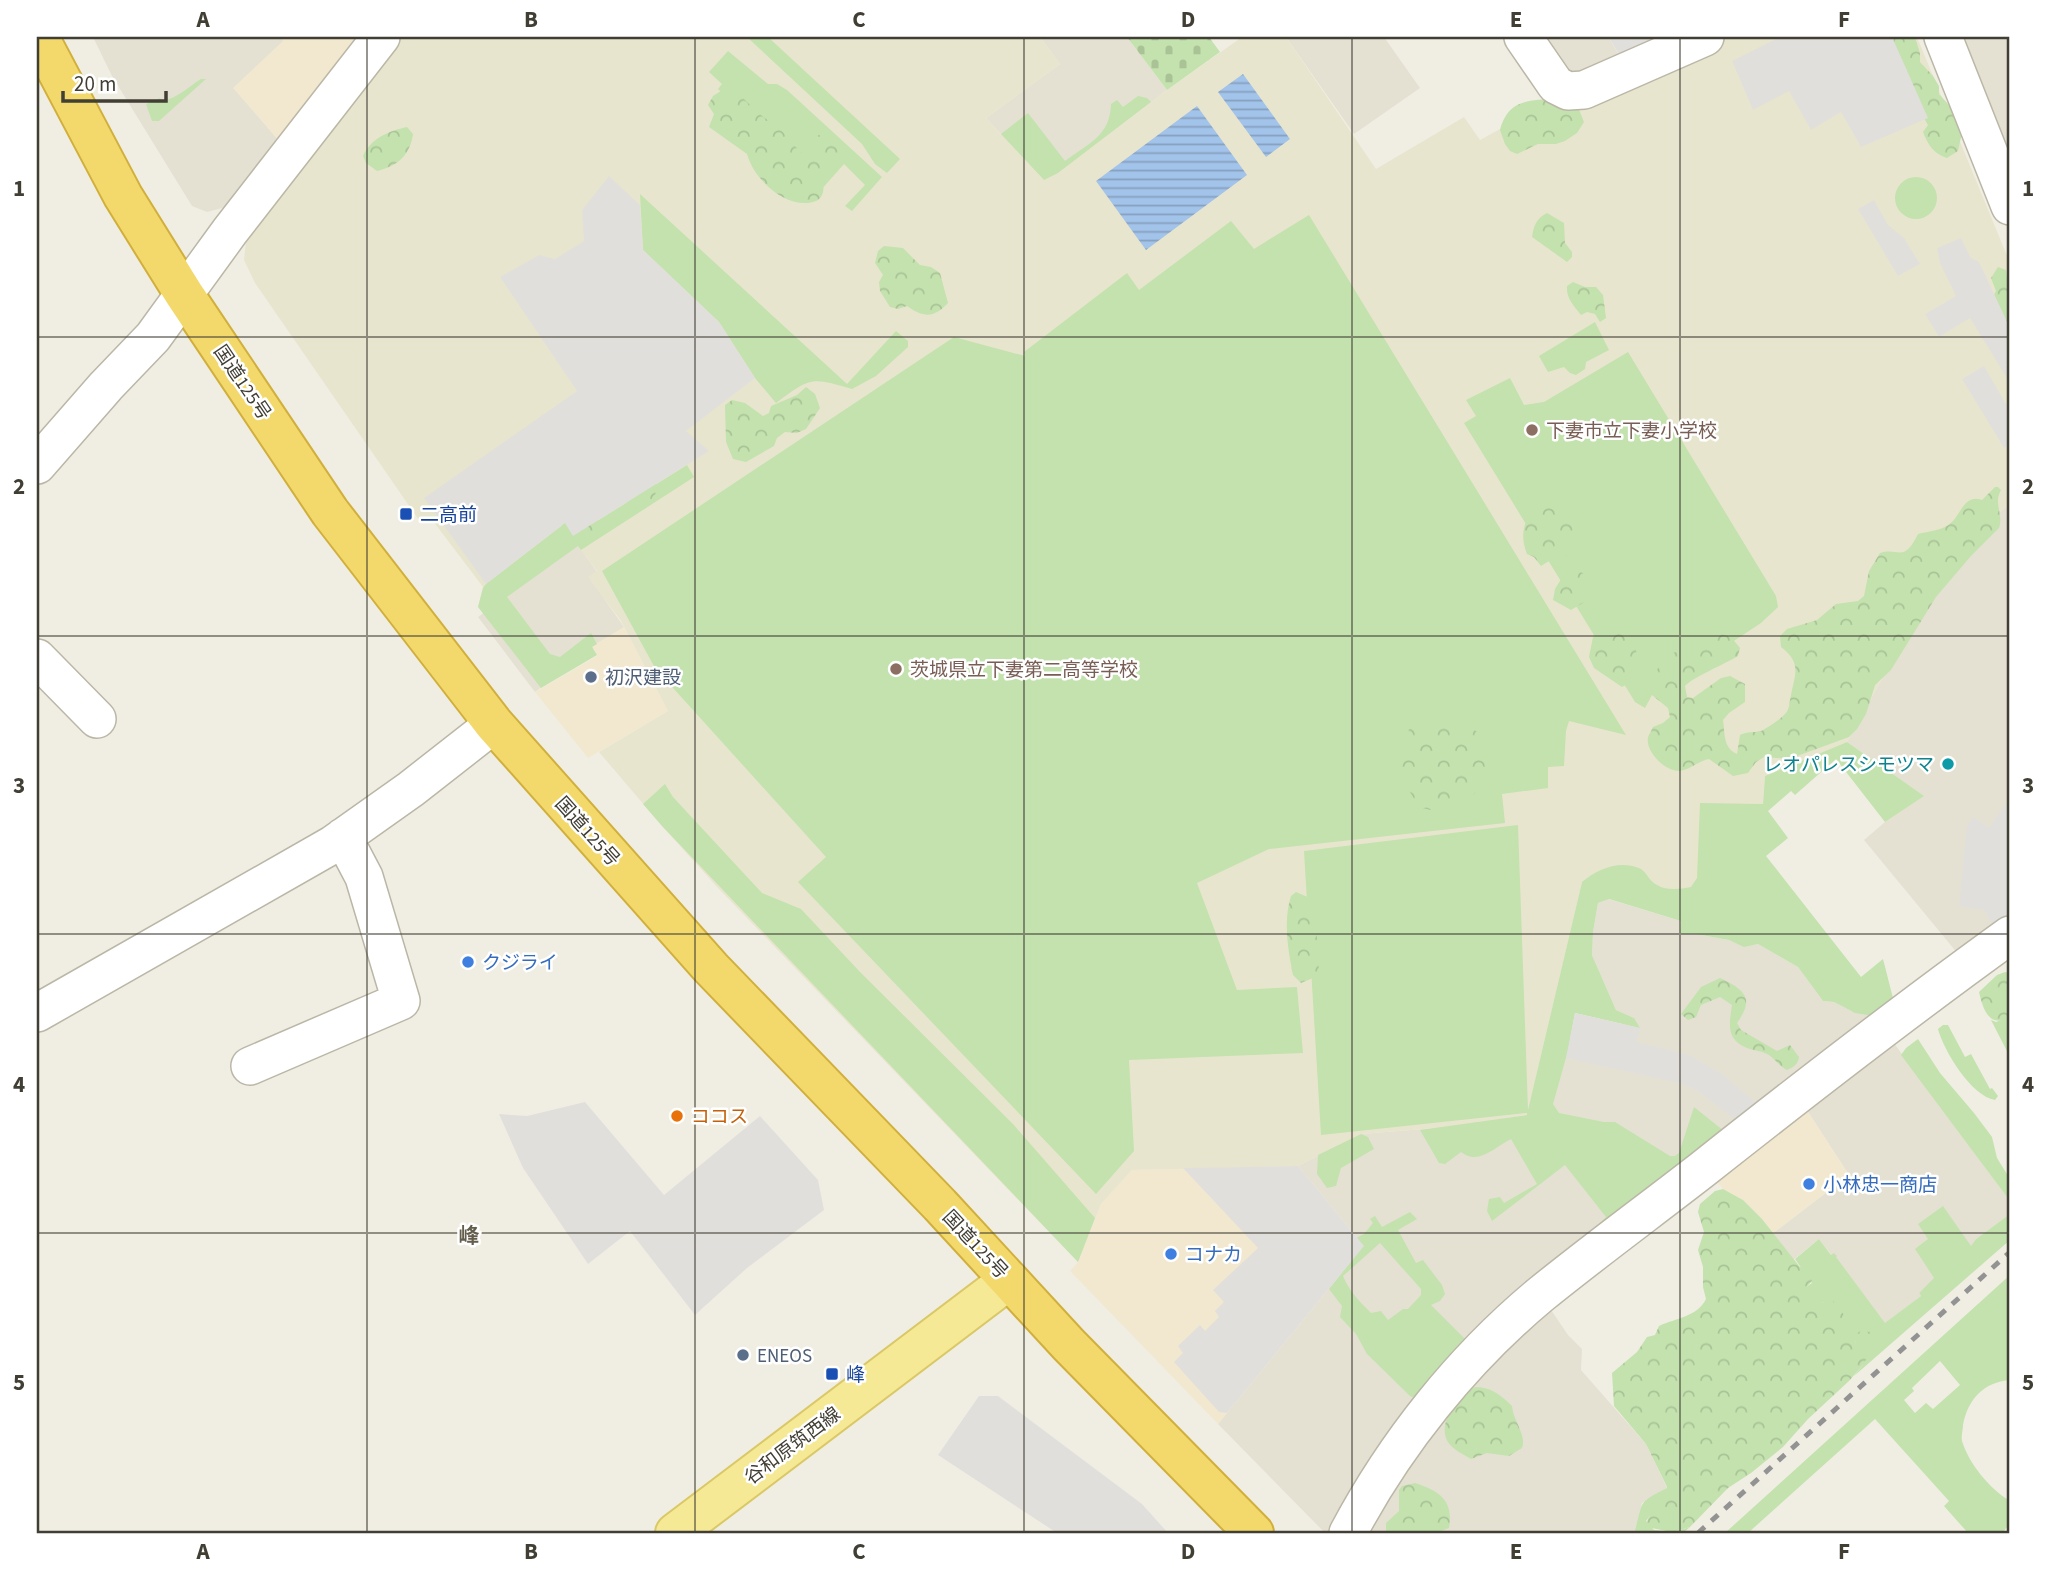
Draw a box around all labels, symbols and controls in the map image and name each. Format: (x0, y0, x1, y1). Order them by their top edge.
text: A (195, 3, 210, 36)
text: B (524, 3, 538, 36)
text: C (852, 3, 866, 36)
text: D (1181, 3, 1195, 36)
text: E (1510, 3, 1522, 36)
text: F (1838, 3, 1850, 36)
scale bar (63, 60, 166, 104)
text: 20 m (74, 69, 116, 99)
text: 1 (13, 172, 25, 205)
text: 1 (2022, 172, 2034, 205)
street label: 国道125号 (207, 340, 277, 426)
place label: 下妻市立下妻小学校 (1546, 418, 1717, 445)
marker: 下妻市立下妻小学校 (1524, 422, 1540, 438)
text: 2 (13, 470, 25, 503)
text: 2 (2022, 470, 2034, 503)
place label: 二高前 (420, 502, 477, 529)
marker: 二高前 (398, 506, 414, 522)
place label: 茨城県立下妻第二高等学校 (910, 657, 1138, 684)
marker: 茨城県立下妻第二高等学校 (888, 661, 904, 677)
place label: 初沢建設 (605, 665, 681, 692)
marker: 初沢建設 (583, 669, 599, 685)
place label: レオパレスシモツマ (1763, 752, 1934, 779)
marker: レオパレスシモツマ (1940, 756, 1956, 772)
text: 3 (13, 769, 25, 802)
text: 3 (2022, 769, 2034, 802)
street label: 国道125号 (548, 791, 625, 873)
place label: クジライ (482, 950, 558, 977)
marker: クジライ (460, 954, 476, 970)
text: 4 (13, 1068, 25, 1101)
text: 4 (2022, 1068, 2034, 1101)
place label: ココス (691, 1104, 748, 1131)
marker: ココス (669, 1108, 685, 1124)
place label: 小林忠一商店 (1823, 1172, 1937, 1199)
marker: 小林忠一商店 (1801, 1176, 1817, 1192)
street label: 国道125号 (936, 1205, 1014, 1285)
district label: 峰 (459, 1221, 480, 1251)
place label: コナカ (1185, 1242, 1242, 1269)
marker: コナカ (1163, 1246, 1179, 1262)
place label: ENEOS (757, 1343, 812, 1370)
marker: ENEOS (735, 1347, 751, 1363)
place label: 峰 (846, 1362, 865, 1389)
text: 5 (13, 1366, 25, 1399)
marker: 峰 (824, 1366, 840, 1382)
text: 5 (2022, 1366, 2034, 1399)
street label: 谷和原筑西線 (739, 1401, 847, 1491)
text: A (195, 1535, 210, 1568)
text: B (524, 1535, 538, 1568)
text: C (852, 1535, 866, 1568)
text: D (1181, 1535, 1195, 1568)
text: E (1510, 1535, 1522, 1568)
text: F (1838, 1535, 1850, 1568)

